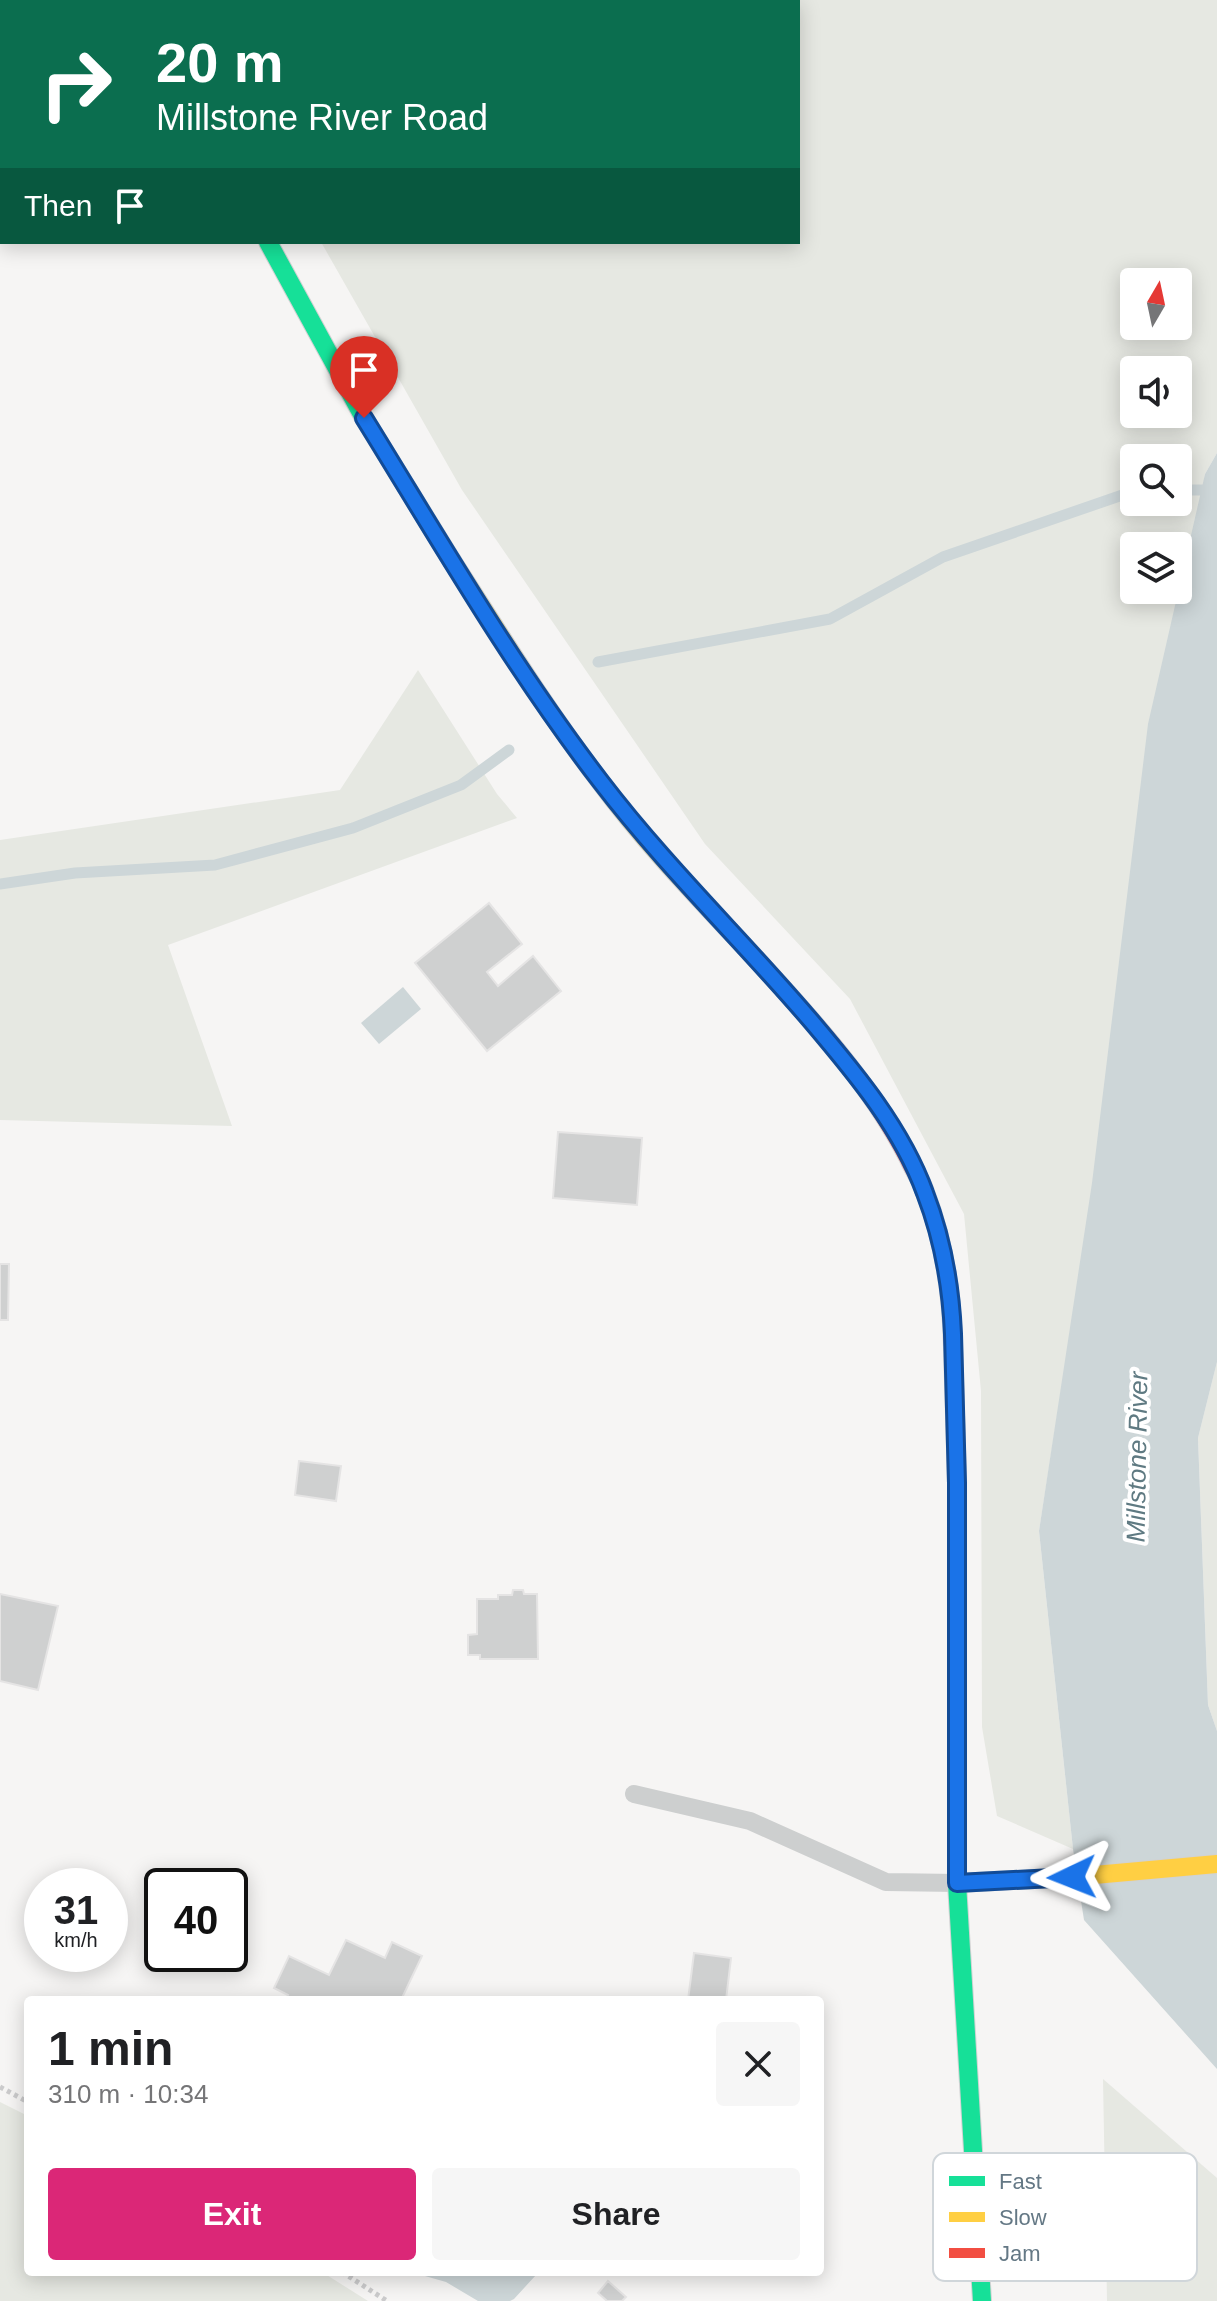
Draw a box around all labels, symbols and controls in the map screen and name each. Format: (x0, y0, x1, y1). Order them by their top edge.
text: 20 m (156, 31, 284, 94)
icon: right (24, 32, 128, 136)
text: Millstone River Road (156, 97, 488, 138)
icon: arrive (108, 184, 152, 228)
text: Then (24, 189, 92, 222)
north arrow (1120, 268, 1192, 340)
map controls (1120, 268, 1192, 604)
pin (330, 336, 398, 418)
icon: arrive (342, 348, 386, 392)
button: sound (1120, 356, 1192, 428)
button: search (1120, 444, 1192, 516)
button: layers (1120, 532, 1192, 604)
water label: Millstone River (1121, 1370, 1154, 1542)
position arrow (1030, 1835, 1114, 1919)
speed limit sign: 40 (144, 1868, 248, 1972)
text: 31 (54, 1888, 98, 1932)
text: km/h (54, 1929, 98, 1951)
text: 1 min (48, 2022, 173, 2075)
button: close (716, 2022, 800, 2106)
text: 310 m · 10:34 (48, 2079, 208, 2109)
legend (933, 2153, 1197, 2281)
button: Exit (48, 2168, 416, 2260)
button: Share (432, 2168, 800, 2260)
text: Fast (999, 2169, 1042, 2194)
text: Slow (999, 2205, 1047, 2230)
text: Jam (999, 2241, 1041, 2266)

